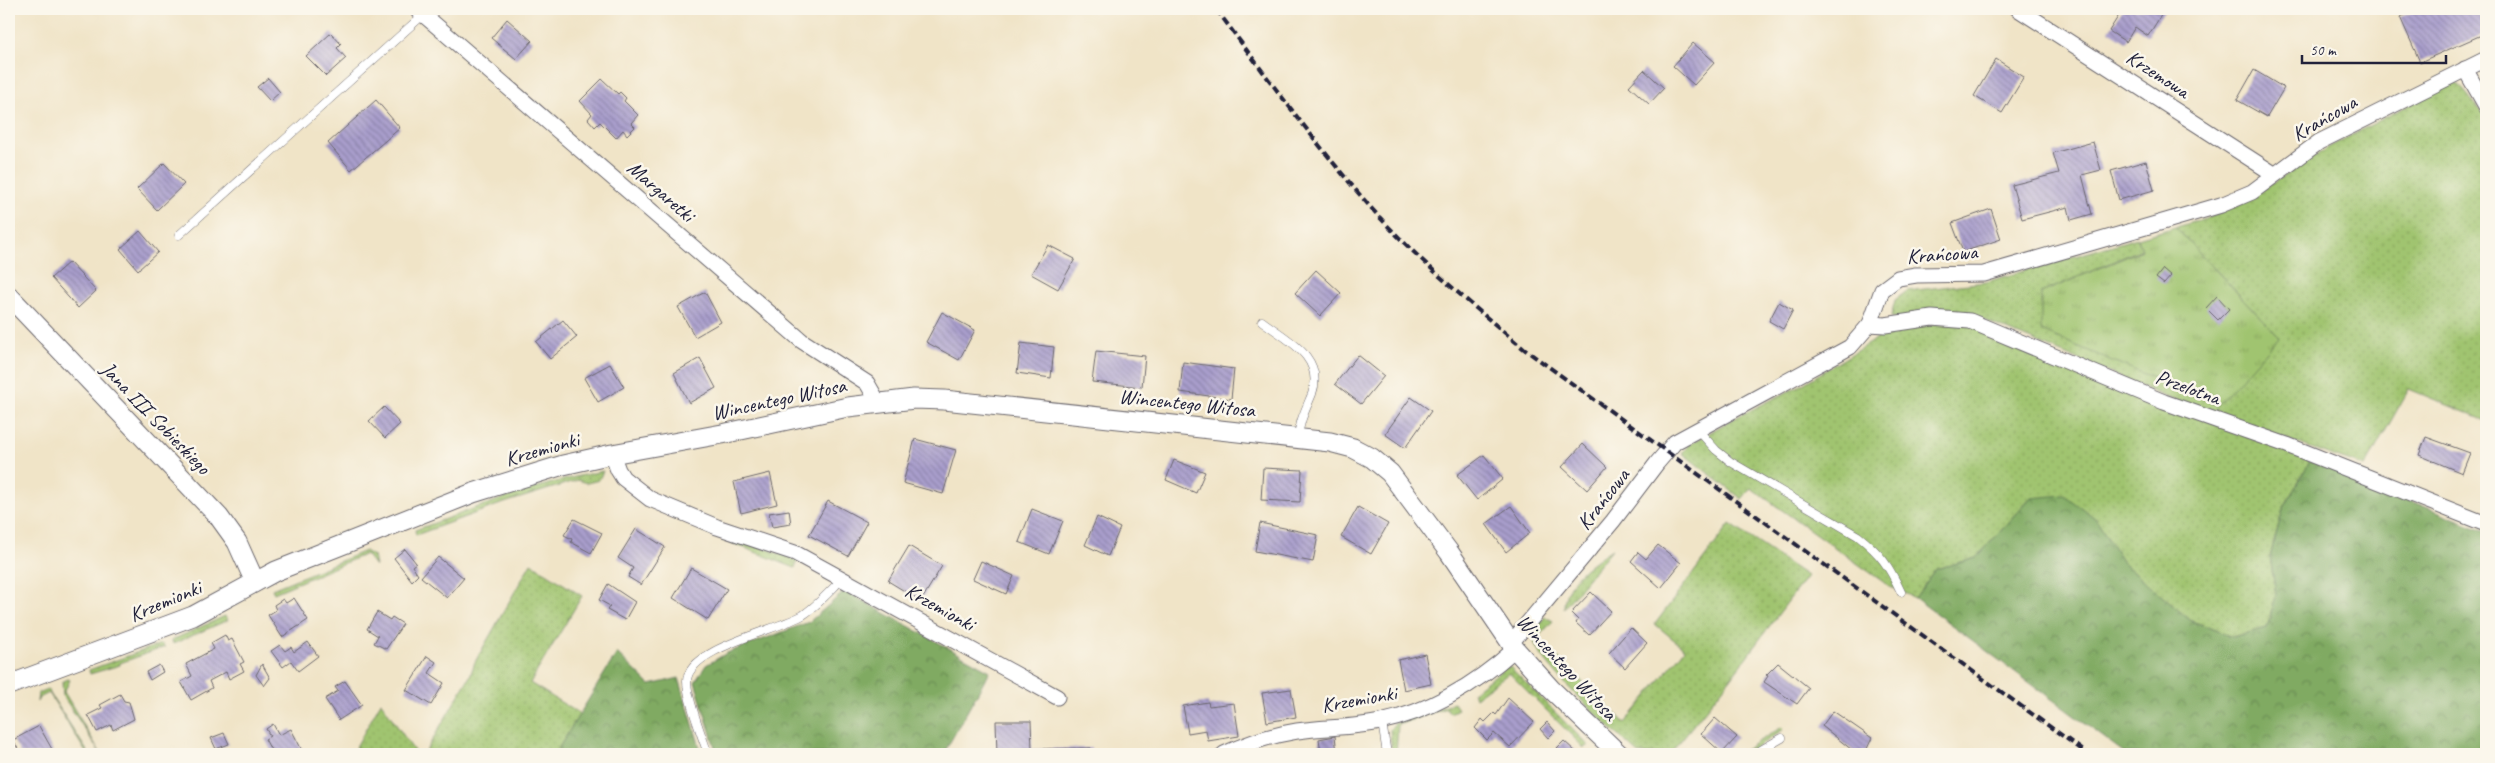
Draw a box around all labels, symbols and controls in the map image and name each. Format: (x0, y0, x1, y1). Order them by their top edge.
scale bar (2302, 32, 2446, 64)
text: 50 m (2310, 41, 2337, 60)
street label: Krzemowa (2122, 44, 2196, 105)
street label: Krańcowa (2287, 88, 2362, 147)
street label: Margaretki (622, 155, 702, 229)
street label: Krańcowa (1906, 238, 1980, 269)
street label: Jana III Sobieskiego (95, 355, 217, 481)
street label: Przelotna (2152, 363, 2226, 411)
street label: Wincentego Witosa (710, 372, 850, 426)
street label: Wincentego Witosa (1118, 383, 1258, 423)
street label: Krzemionki (502, 425, 585, 472)
street label: Krańcowa (1571, 462, 1636, 535)
street label: Krzemionki (125, 573, 208, 628)
street label: Krzemionki (901, 577, 982, 638)
street label: Wincentego Witosa (1511, 608, 1624, 727)
street label: Krzemionki (1320, 679, 1402, 718)

